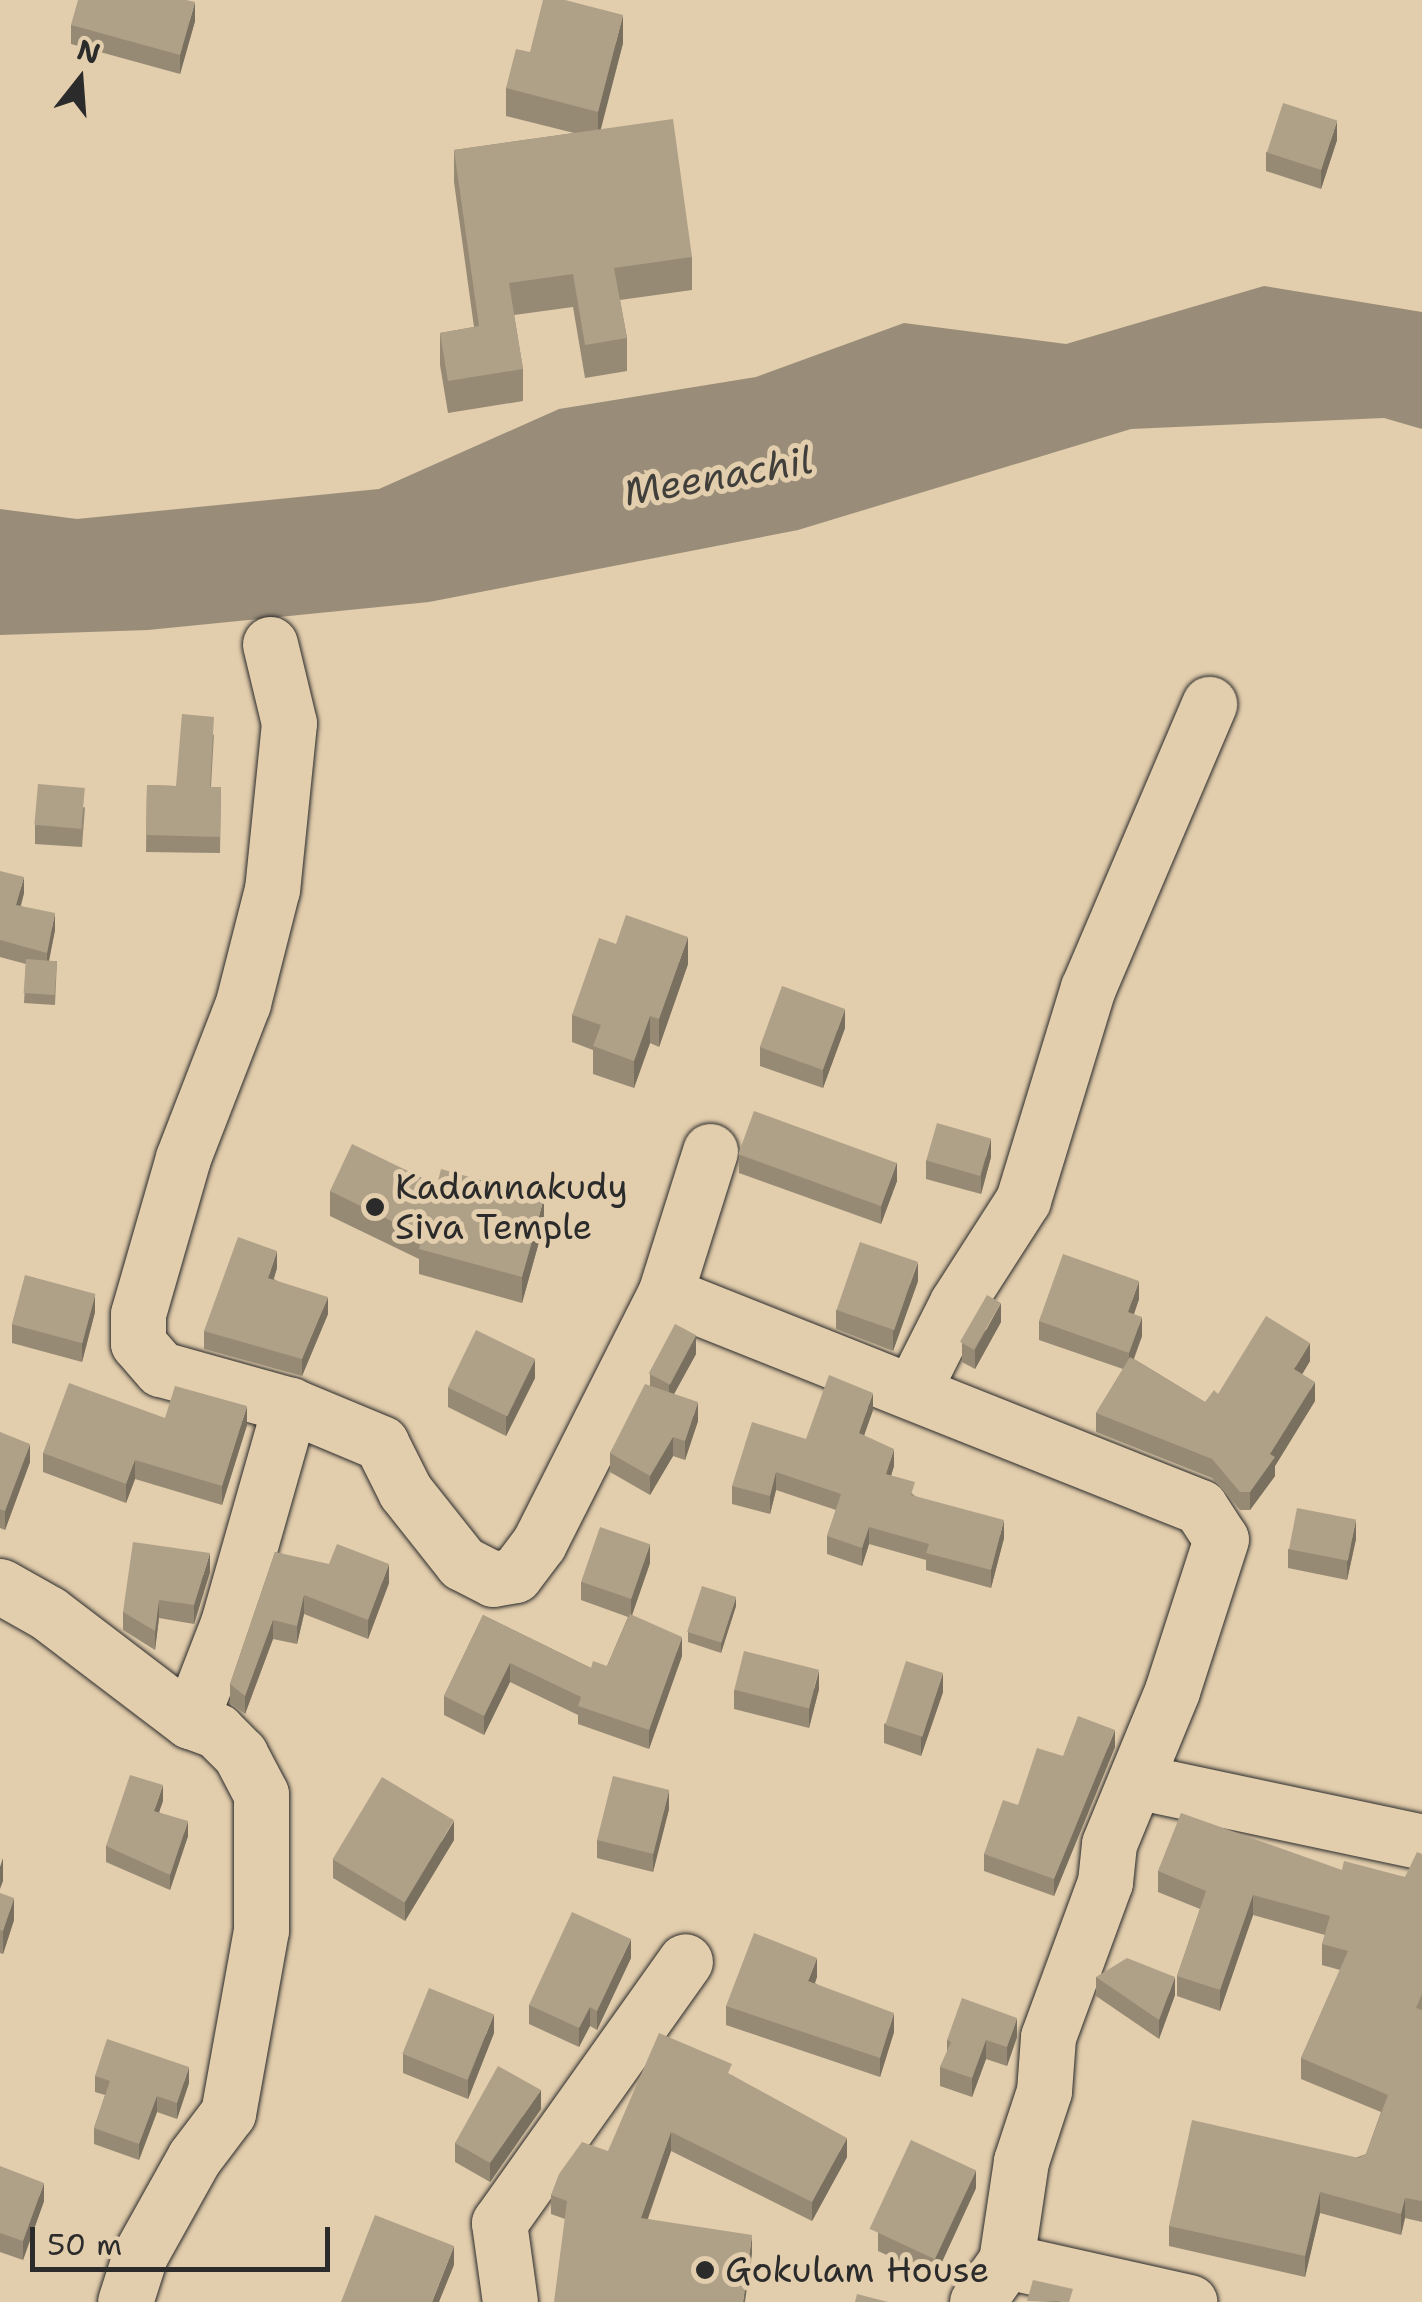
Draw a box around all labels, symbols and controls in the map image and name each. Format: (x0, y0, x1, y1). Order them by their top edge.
north arrow (30, 30, 130, 130)
text: N (73, 30, 105, 73)
water label: Meenachil (620, 437, 816, 515)
place label: Kadannakudy Siva Temple (395, 1166, 628, 1248)
marker: Kadannakudy Siva Temple (364, 1196, 386, 1218)
scale bar (35, 2207, 335, 2269)
text: 50 m (47, 2224, 122, 2265)
place label: Gokulam House (725, 2249, 989, 2291)
marker: Gokulam House (694, 2259, 716, 2281)

